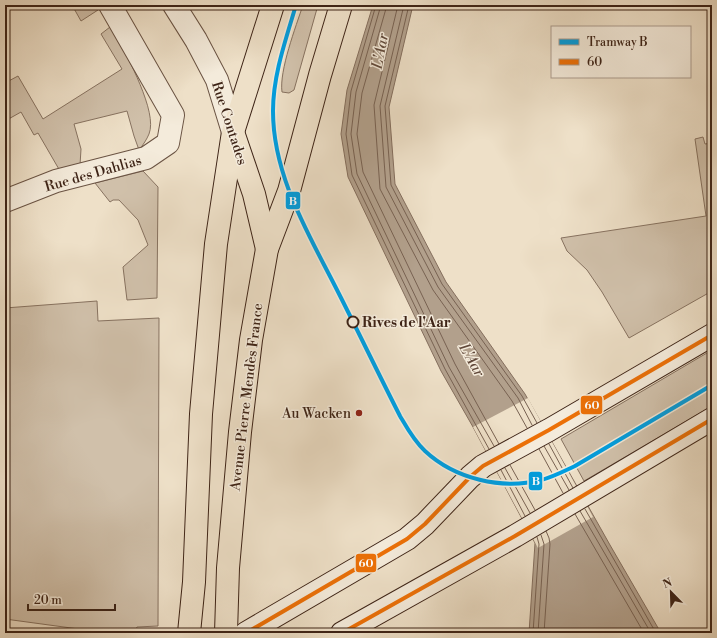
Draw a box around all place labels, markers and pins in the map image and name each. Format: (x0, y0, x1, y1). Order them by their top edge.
place label: Rives de l'Aar (362, 314, 451, 332)
marker: Rives de l'Aar (346, 315, 360, 329)
place label: Au Wacken (281, 405, 352, 423)
marker: Au Wacken (354, 408, 364, 418)

